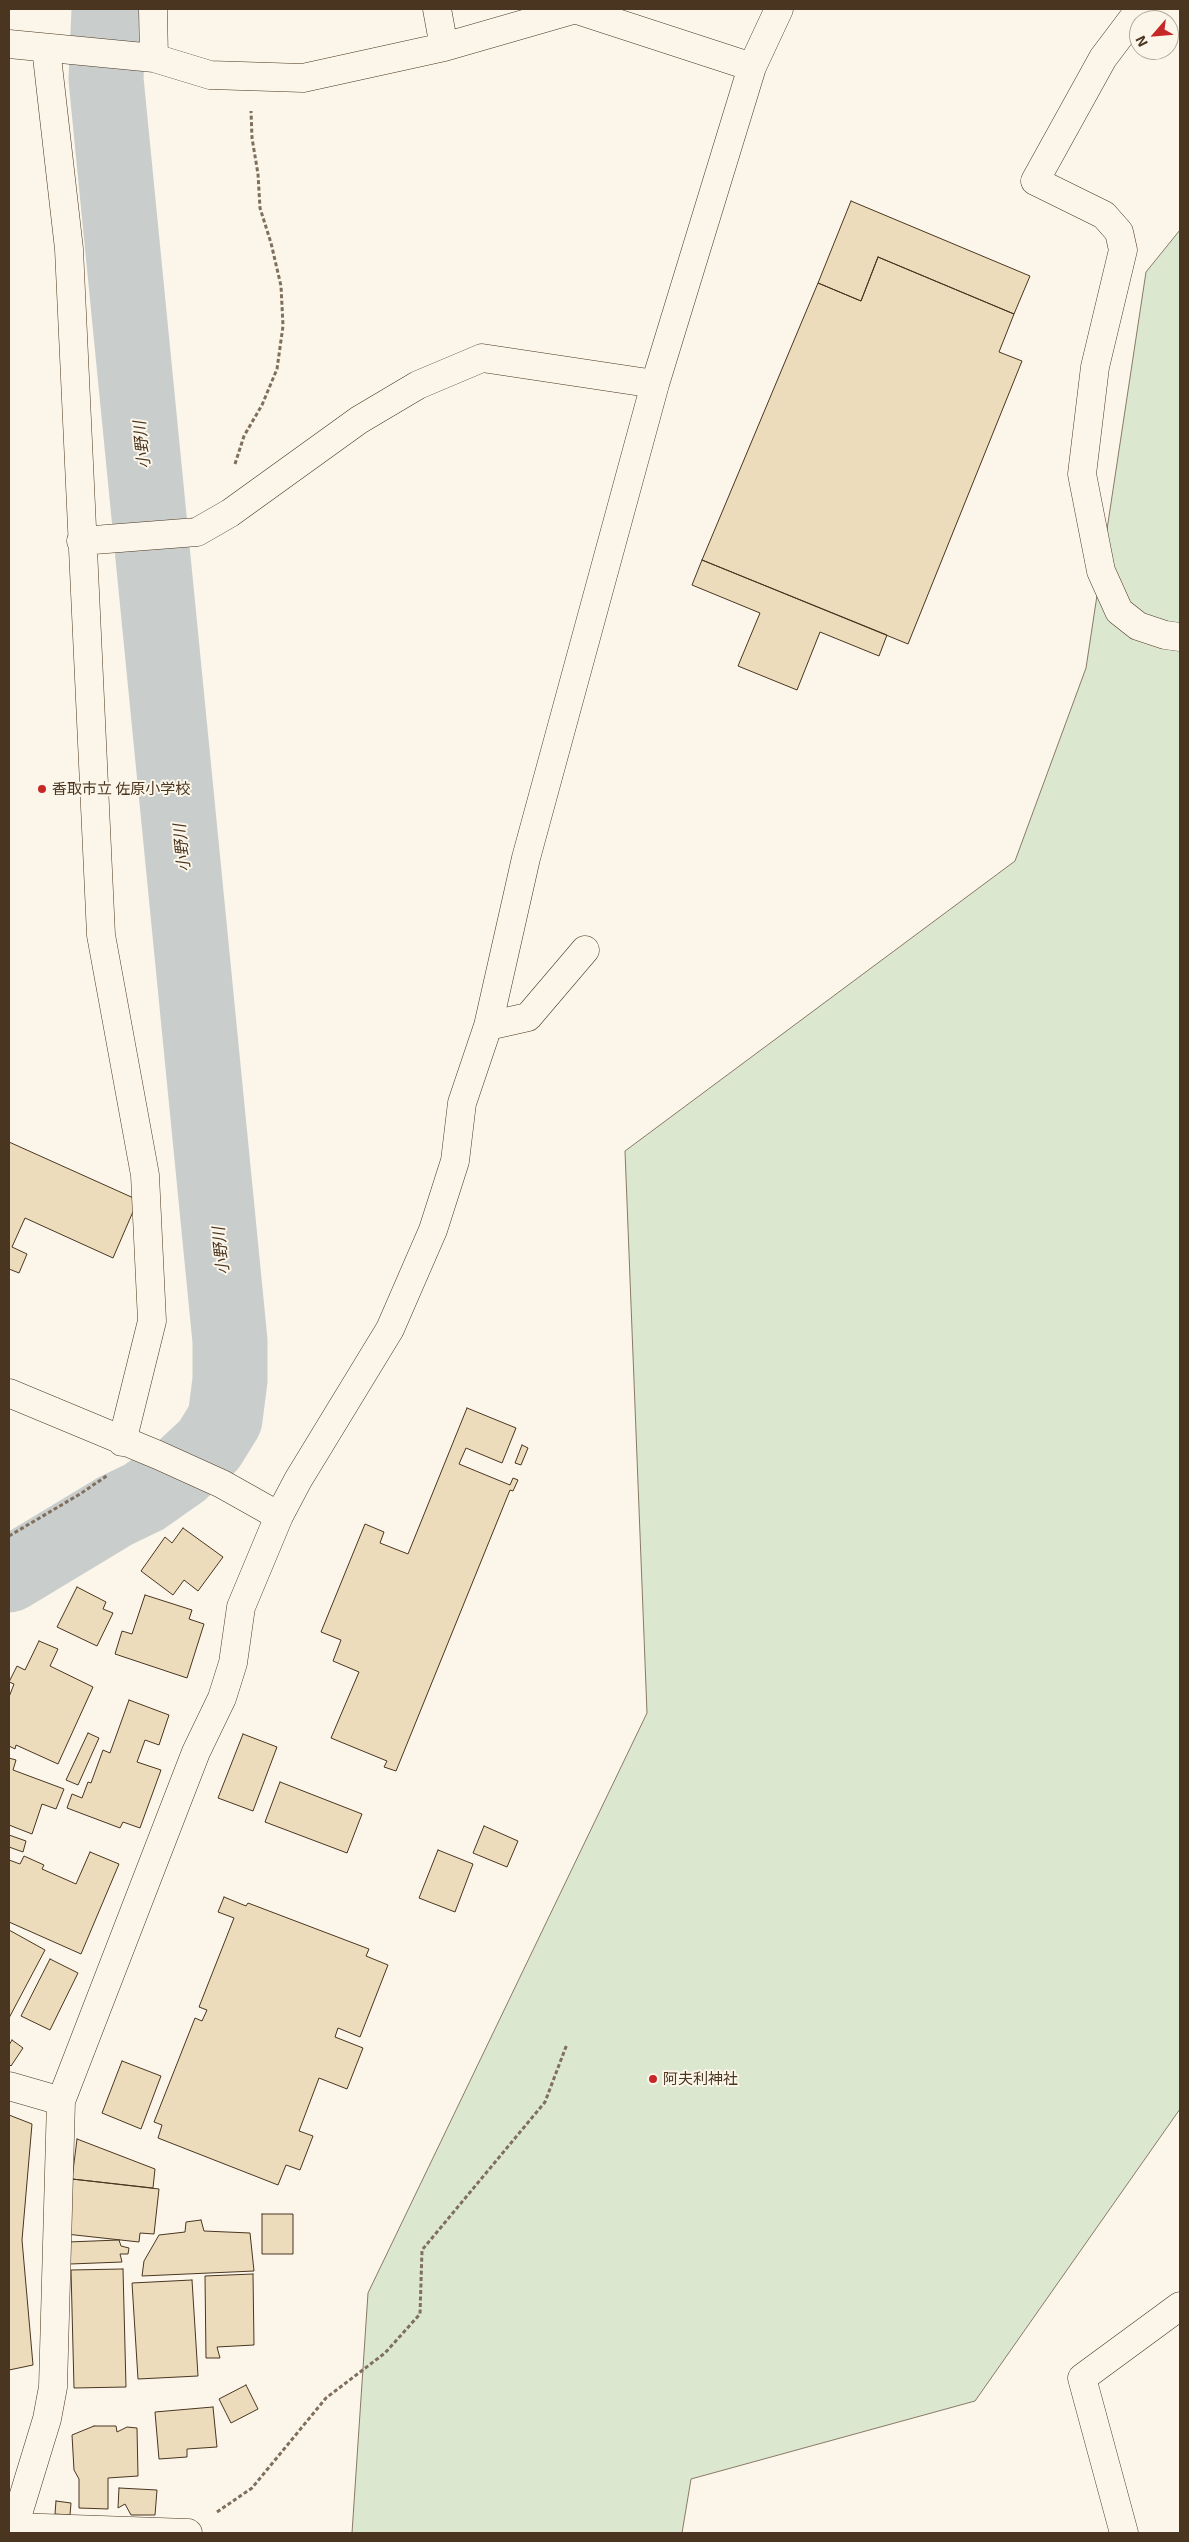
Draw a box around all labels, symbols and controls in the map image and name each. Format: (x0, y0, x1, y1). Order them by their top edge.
north arrow (1129, 10, 1179, 60)
text: N (1131, 33, 1151, 50)
water label: 小野川 (130, 420, 154, 470)
place label: 香取市立 佐原小学校 (52, 780, 190, 798)
marker: 香取市立 佐原小学校 (36, 783, 48, 795)
water label: 小野川 (170, 823, 194, 873)
water label: 小野川 (209, 1226, 233, 1276)
place label: 阿夫利神社 (663, 2070, 738, 2088)
marker: 阿夫利神社 (647, 2073, 659, 2085)

